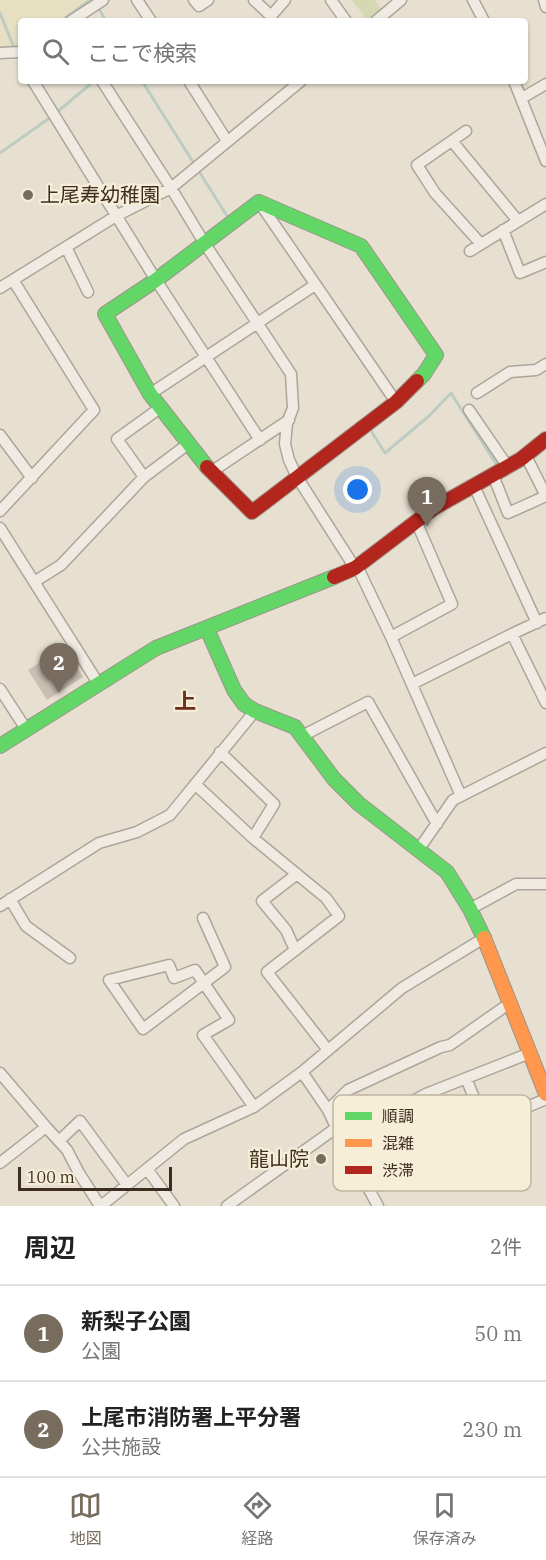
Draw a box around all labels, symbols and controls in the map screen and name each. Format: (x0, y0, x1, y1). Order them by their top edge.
search box (18, 18, 528, 84)
icon: search (39, 35, 72, 68)
text: ここで検索 (87, 38, 197, 67)
place label: 上尾寿幼稚園 (40, 181, 160, 208)
marker: 上尾寿幼稚園 (21, 188, 35, 202)
your location (343, 475, 372, 504)
pin: 1 (408, 478, 446, 527)
pin: 2 (40, 644, 78, 693)
district label: 上 (174, 686, 196, 715)
legend (333, 1095, 531, 1191)
text: 順調 (382, 1106, 414, 1126)
text: 混雑 (382, 1133, 414, 1153)
place label: 龍山院 (249, 1145, 309, 1172)
marker: 龍山院 (314, 1152, 328, 1166)
text: 渋滞 (382, 1160, 414, 1180)
scale bar (18, 1164, 172, 1192)
text: 100 m (27, 1167, 75, 1187)
text: 周辺 (24, 1230, 76, 1264)
text: 2件 (490, 1233, 522, 1260)
text: 新梨子公園 (81, 1306, 191, 1335)
text: 1 (38, 1320, 50, 1347)
text: 50 m (474, 1320, 522, 1347)
text: 公園 (81, 1337, 121, 1364)
text: 上尾市消防署上平分署 (81, 1402, 301, 1431)
text: 2 (38, 1416, 50, 1443)
text: 230 m (462, 1416, 522, 1443)
text: 公共施設 (81, 1433, 161, 1460)
tab: 地図 (69, 1489, 102, 1549)
tab: 経路 (241, 1489, 274, 1549)
tab: 保存済み (413, 1489, 477, 1549)

